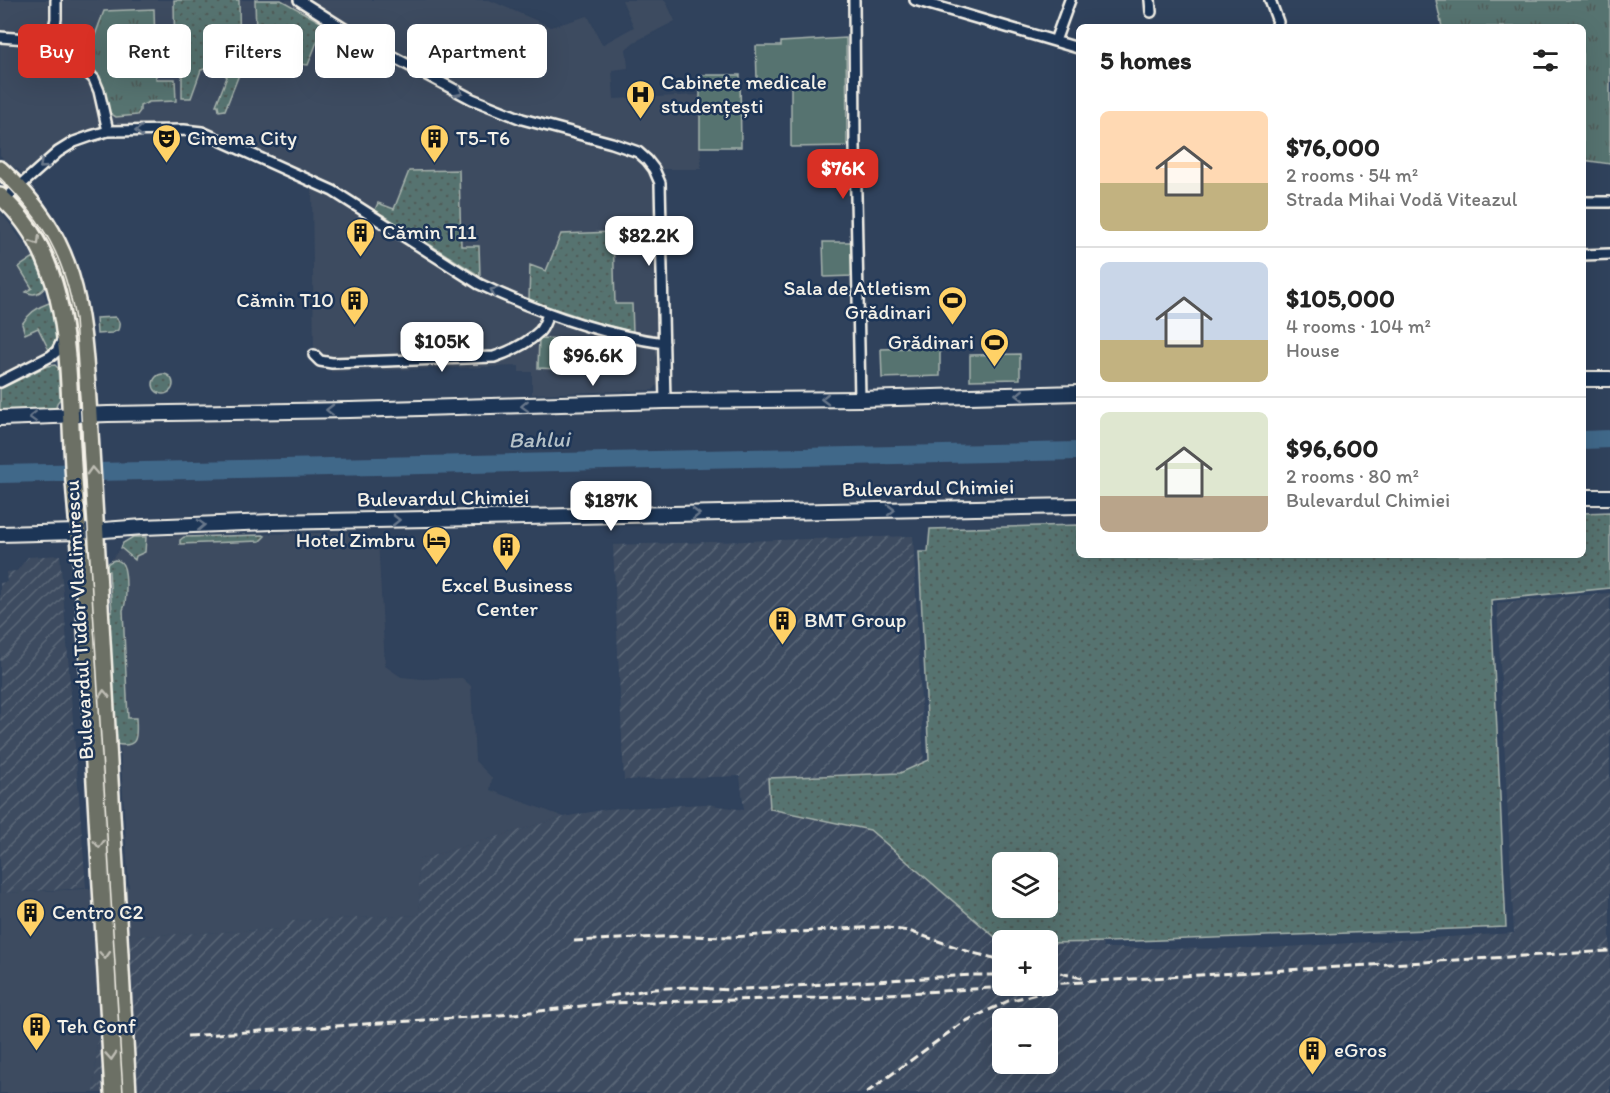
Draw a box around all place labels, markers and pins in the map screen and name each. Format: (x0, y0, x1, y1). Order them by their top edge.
place label: Cabinete medicale studențești (661, 69, 827, 118)
hospital icon: Cabinete medicale studențești (624, 78, 656, 120)
theatre icon: Cinema City (150, 122, 182, 164)
building icon: T5-T6 (419, 122, 451, 164)
place label: Cinema City (187, 125, 297, 150)
place label: T5-T6 (456, 125, 510, 150)
pin: $76K (807, 149, 879, 200)
building icon: Cămin T11 (345, 216, 377, 258)
pin: $82.2K (600, 216, 698, 267)
place label: Cămin T11 (382, 219, 477, 244)
place label: Sala de Atletism Grădinari (784, 275, 931, 324)
building icon: Cămin T10 (339, 284, 371, 326)
sports icon: Sala de Atletism Grădinari (936, 284, 968, 326)
place label: Cămin T10 (236, 287, 334, 312)
pin: $105K (400, 322, 484, 373)
sports icon: Grădinari (979, 326, 1011, 368)
place label: Grădinari (888, 329, 974, 354)
pin: $96.6K (544, 336, 642, 387)
pin: $187K (569, 481, 653, 532)
hotel icon: Hotel Zimbru (420, 524, 452, 566)
place label: Hotel Zimbru (296, 527, 415, 552)
building icon: Excel Business Center (491, 530, 523, 572)
place label: Excel Business Center (441, 572, 573, 621)
building icon: BMT Group (767, 604, 799, 646)
place label: BMT Group (804, 607, 906, 632)
building icon: Centro C2 (15, 896, 47, 938)
place label: Centro C2 (52, 899, 144, 924)
building icon: Teh Conf (20, 1010, 52, 1052)
place label: Teh Conf (57, 1013, 136, 1038)
building icon: eGros (1297, 1034, 1329, 1076)
place label: eGros (1334, 1037, 1387, 1062)

